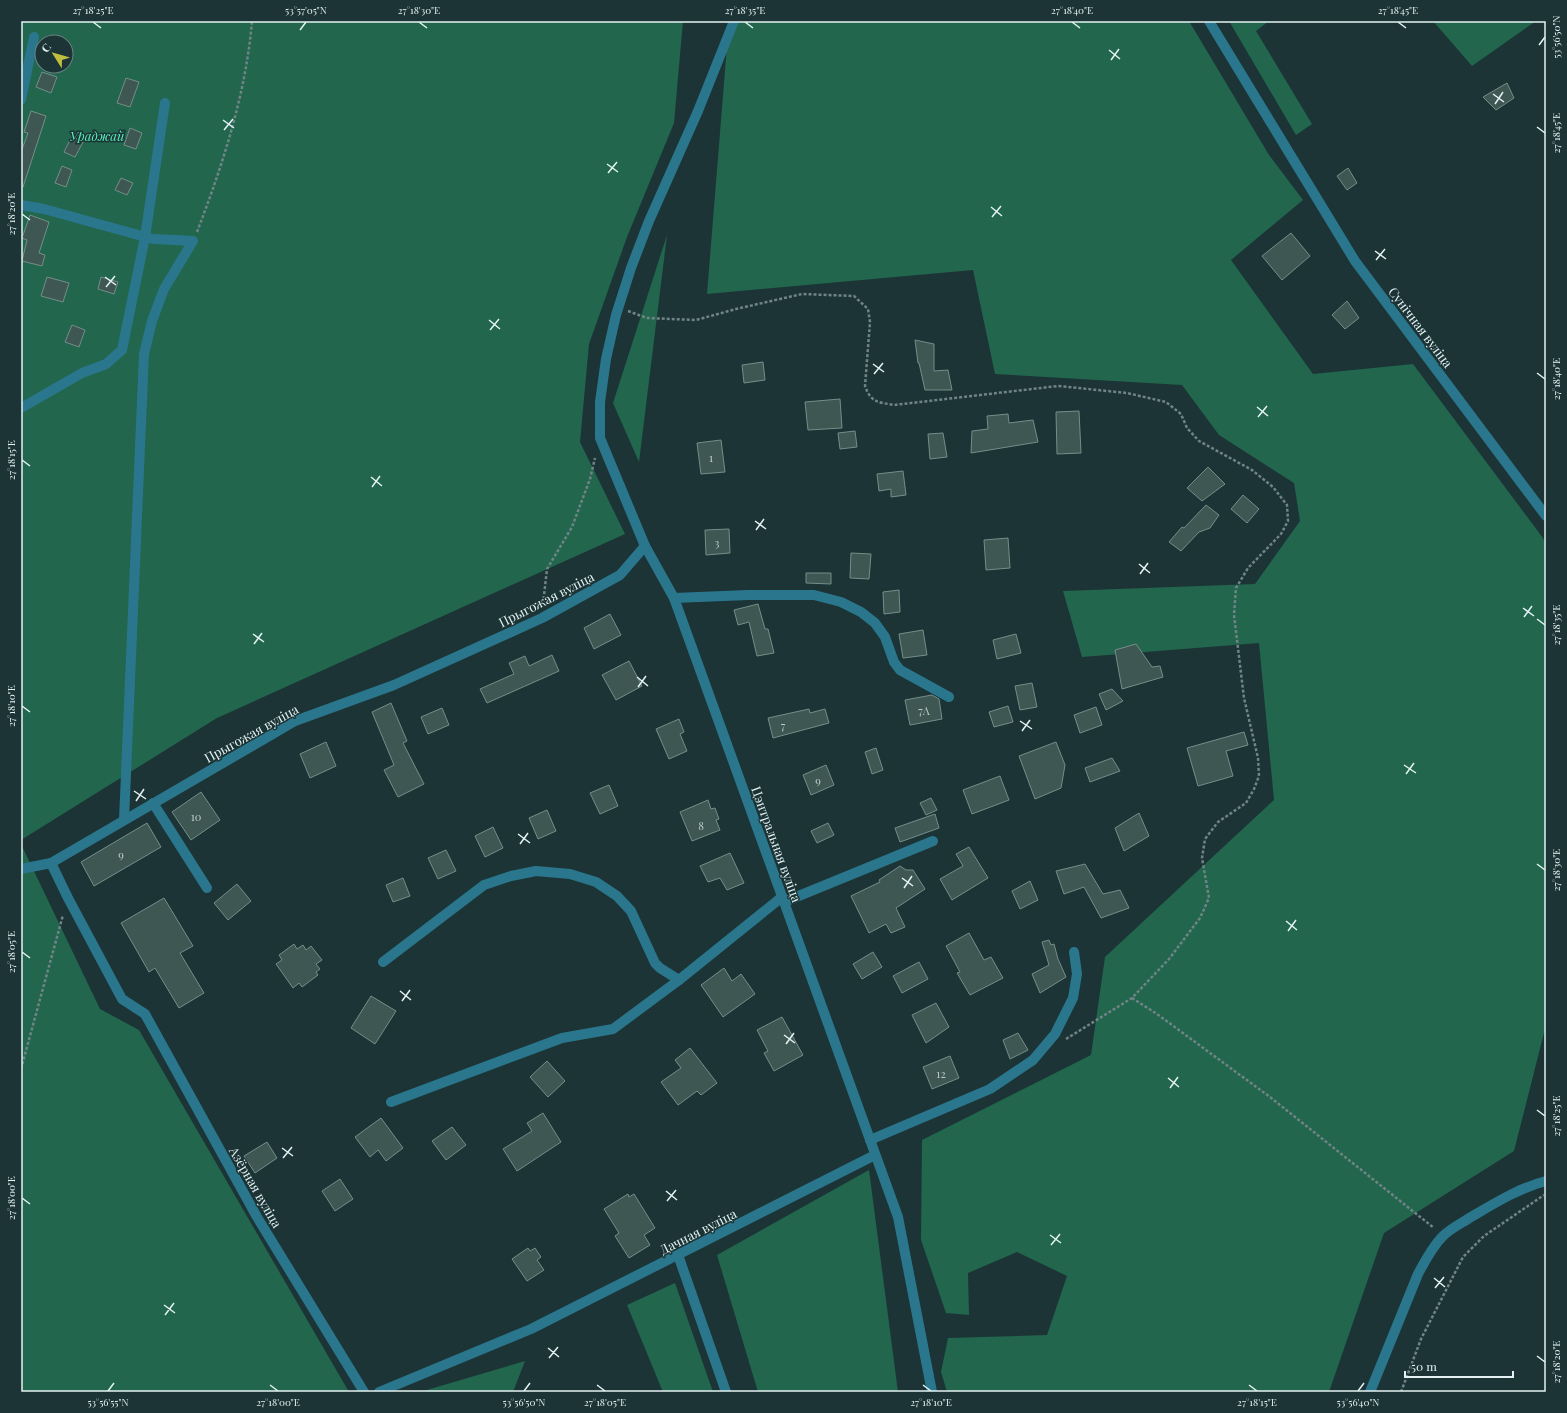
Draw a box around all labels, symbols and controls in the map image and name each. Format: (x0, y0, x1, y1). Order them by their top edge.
text: 27°18'25"E (73, 3, 113, 17)
text: 53°57'05"N (285, 3, 327, 17)
text: 27°18'30"E (398, 3, 440, 17)
text: 27°18'35"E (725, 3, 765, 17)
text: 27°18'40"E (1051, 3, 1093, 17)
text: 27°18'45"E (1378, 3, 1418, 17)
text: 53°56'50"N (1549, 16, 1563, 58)
north arrow (34, 34, 74, 74)
text: С (37, 40, 54, 55)
text: 27°18'45"E (1549, 113, 1563, 153)
park label: Ураджай (70, 127, 125, 144)
text: 27°18'20"E (4, 193, 18, 235)
street label: Сунічная вуліца (1385, 283, 1457, 371)
text: 27°18'40"E (1549, 358, 1563, 400)
text: 27°18'15"E (4, 440, 18, 480)
house number: 1 (709, 450, 713, 465)
house number: 3 (715, 535, 720, 550)
street label: Прыгожая вуліца (495, 567, 597, 630)
text: 27°18'35"E (1549, 605, 1563, 645)
text: 27°18'10"E (4, 685, 18, 727)
street label: Прыгожая вуліца (201, 700, 302, 766)
house number: 7А (918, 703, 930, 718)
house number: 7 (781, 718, 786, 733)
house number: 9 (815, 773, 821, 788)
street label: Цэнтральная вуліца (748, 784, 806, 905)
house number: 10 (191, 809, 202, 824)
house number: 8 (698, 818, 704, 833)
house number: 9 (118, 847, 124, 862)
text: 27°18'30"E (1549, 849, 1563, 891)
text: 27°18'05"E (4, 931, 18, 973)
house number: 12 (936, 1066, 946, 1081)
text: 27°18'25"E (1549, 1096, 1563, 1136)
street label: Азёрная вуліца (225, 1143, 286, 1231)
text: 27°18'00"E (4, 1176, 18, 1220)
street label: Дачная вуліца (657, 1204, 740, 1258)
text: 27°18'20"E (1549, 1341, 1563, 1383)
scale bar (1405, 1353, 1513, 1379)
text: 50 m (1411, 1358, 1437, 1374)
text: 53°56'55"N (87, 1395, 129, 1409)
text: 27°18'00"E (256, 1395, 300, 1409)
text: 53°56'50"N (503, 1395, 545, 1409)
text: 27°18'05"E (584, 1395, 626, 1409)
text: 27°18'10"E (910, 1395, 952, 1409)
text: 27°18'15"E (1237, 1395, 1277, 1409)
text: 53°56'40"N (1337, 1395, 1379, 1409)

